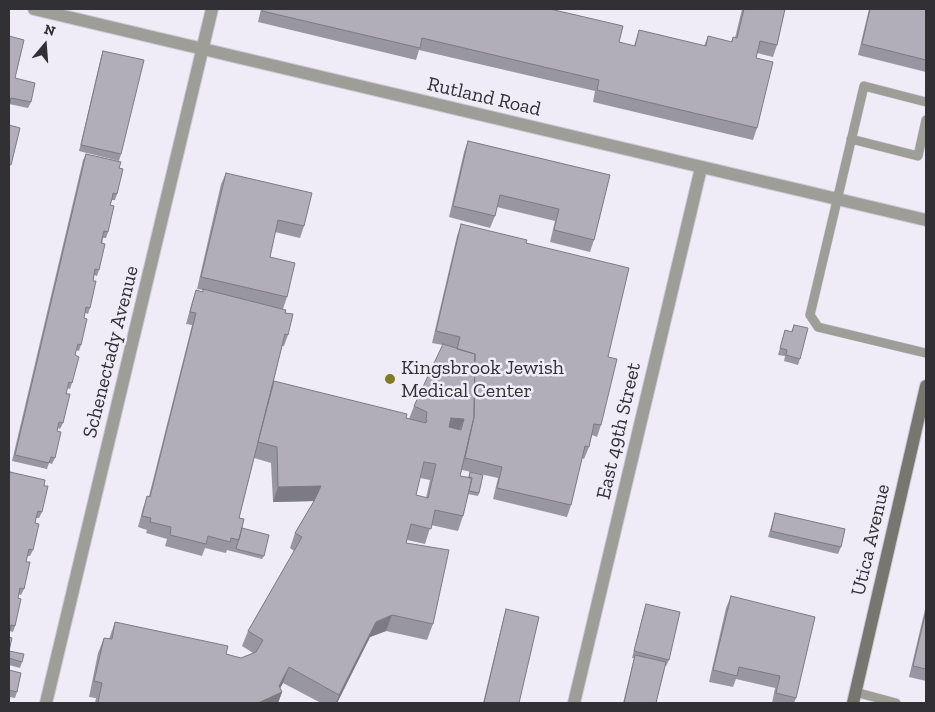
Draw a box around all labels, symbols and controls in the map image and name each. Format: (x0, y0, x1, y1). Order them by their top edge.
north arrow (20, 20, 70, 70)
text: N (42, 21, 57, 40)
street label: Rutland Road (425, 72, 543, 122)
street label: Schenectady Avenue (78, 263, 144, 441)
place label: Kingsbrook Jewish Medical Center (401, 356, 564, 403)
street label: East 49th Street (592, 360, 646, 502)
marker: Kingsbrook Jewish Medical Center (383, 372, 397, 386)
street label: Utica Avenue (846, 482, 896, 598)

